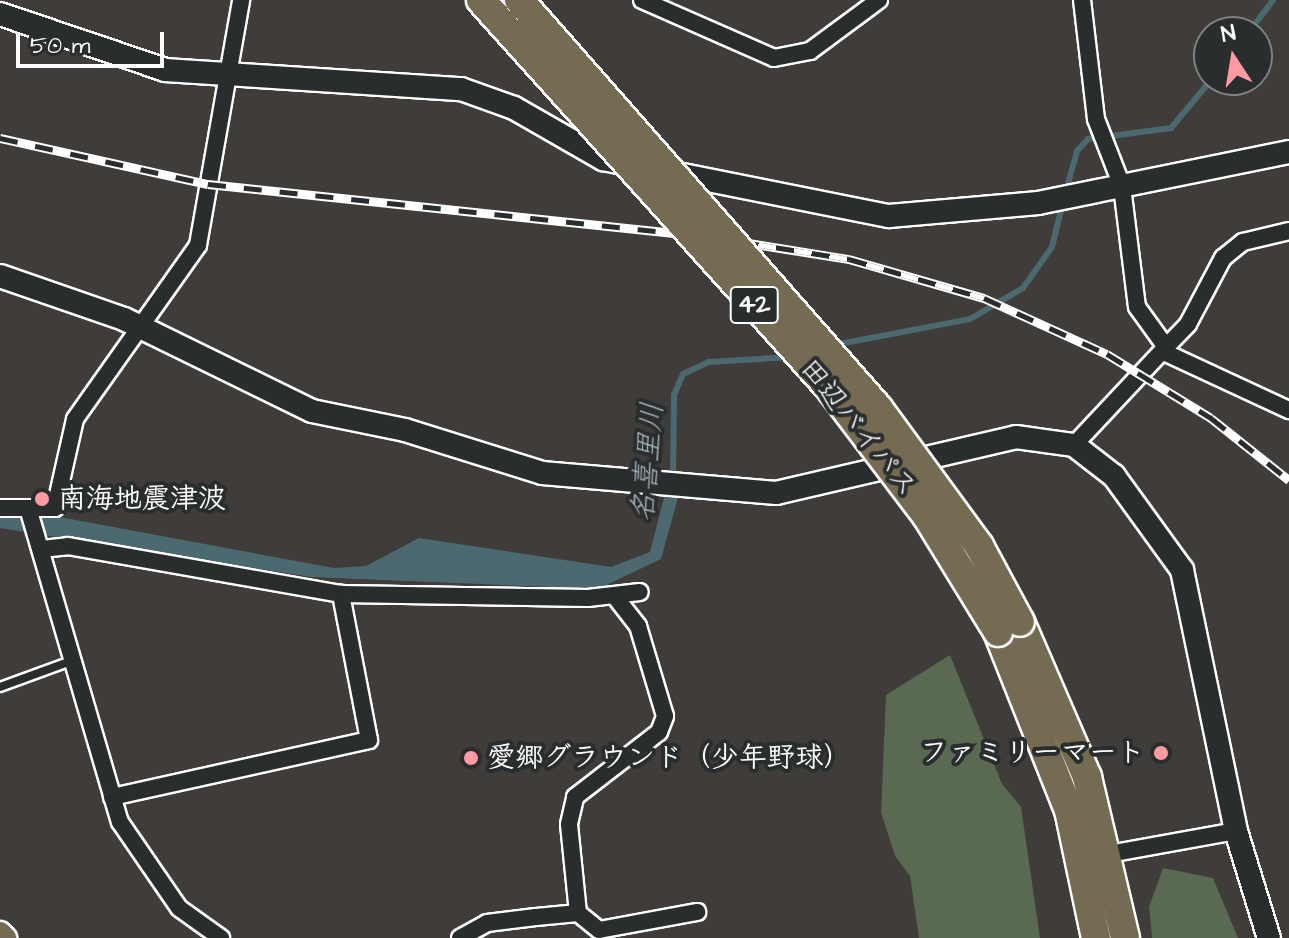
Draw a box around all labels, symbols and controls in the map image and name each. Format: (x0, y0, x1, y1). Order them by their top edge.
scale bar (20, 16, 168, 66)
north arrow (1193, 16, 1273, 96)
text: N (1218, 17, 1238, 51)
text: 50 m (30, 29, 90, 63)
road number: 42 (728, 283, 780, 327)
street label: 田辺バイパス (792, 352, 924, 504)
water label: 名喜里川 (625, 401, 671, 523)
place label: 南海地震津波 (58, 482, 226, 516)
marker: 南海地震津波 (33, 490, 51, 508)
place label: ファミリーマート (921, 736, 1145, 770)
place label: 愛郷グラウンド（少年野球） (487, 741, 851, 775)
marker: ファミリーマート (1152, 744, 1170, 762)
marker: 愛郷グラウンド（少年野球） (462, 749, 480, 767)

